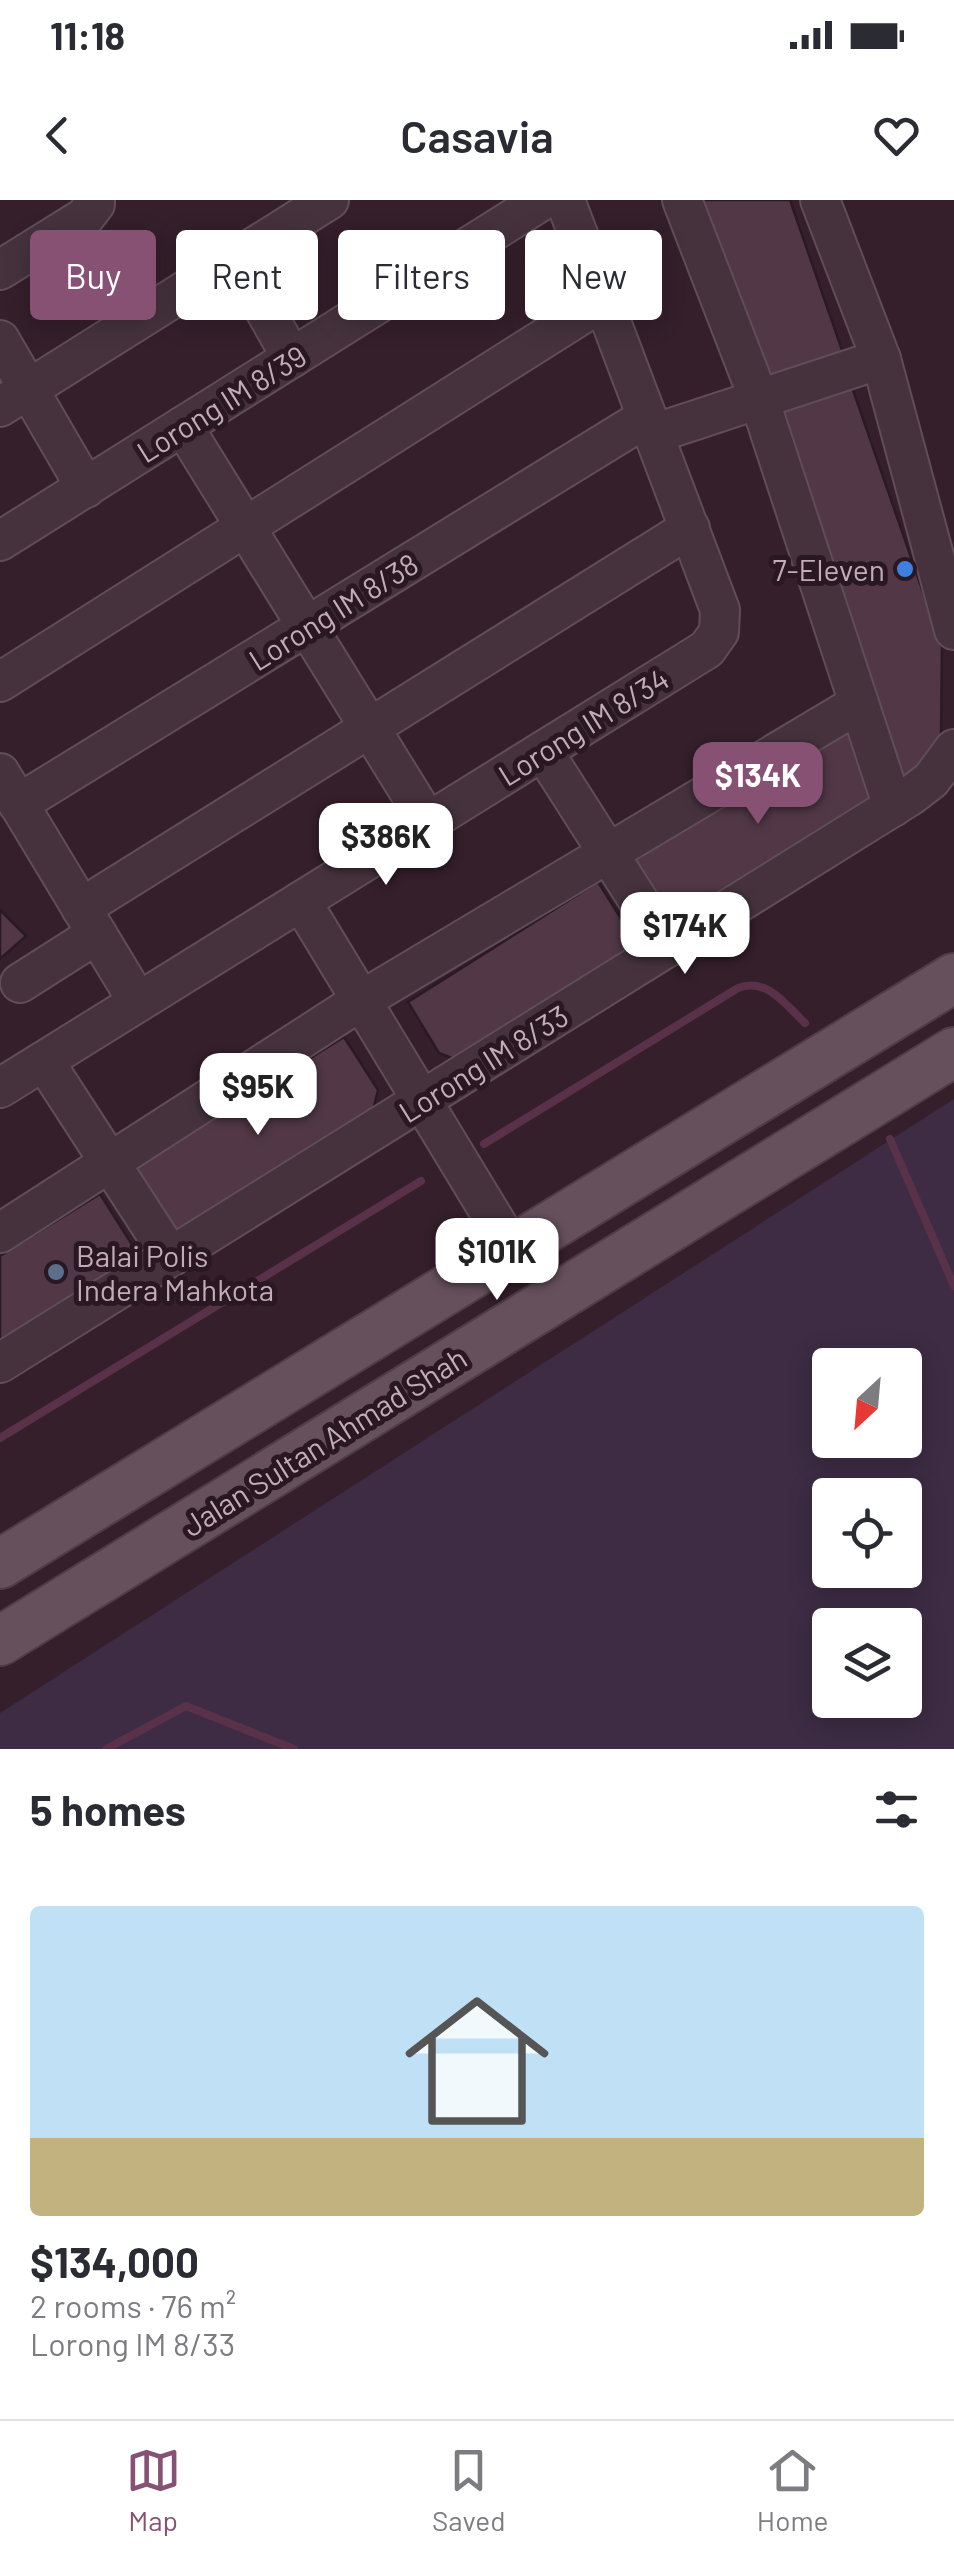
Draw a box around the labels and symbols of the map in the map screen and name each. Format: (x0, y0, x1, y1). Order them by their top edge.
street label: Lorong IM 8/39 (130, 337, 312, 469)
street label: Lorong IM 8/38 (242, 545, 424, 677)
place label: 7-Eleven (772, 551, 885, 587)
marker: 7-Eleven (894, 558, 916, 580)
street label: Lorong IM 8/34 (491, 659, 675, 793)
pin: $134K (688, 742, 828, 827)
pin: $386K (316, 803, 456, 888)
pin: $174K (615, 892, 755, 977)
street label: Lorong IM 8/33 (392, 997, 574, 1129)
pin: $95K (199, 1053, 317, 1138)
pin: $101K (427, 1218, 567, 1303)
place label: Balai Polis Indera Mahkota (76, 1237, 274, 1307)
marker: Balai Polis Indera Mahkota (45, 1261, 67, 1283)
street label: Jalan Sultan Ahmad Shah (175, 1339, 473, 1543)
north arrow (812, 1348, 922, 1458)

